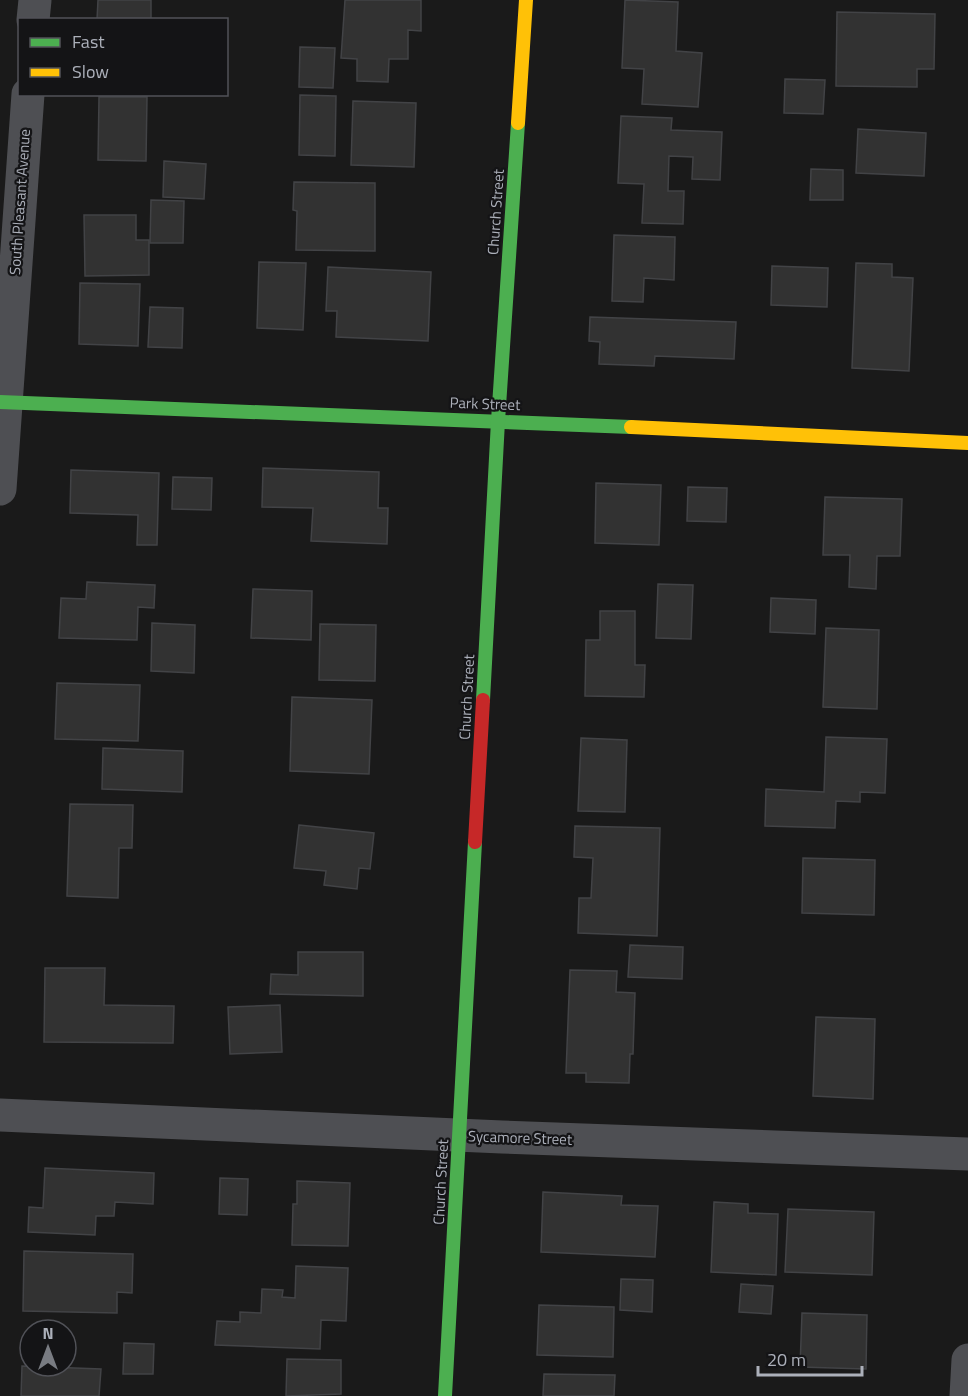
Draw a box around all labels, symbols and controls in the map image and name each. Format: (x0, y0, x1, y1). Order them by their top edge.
legend (18, 18, 228, 96)
text: Fast (72, 28, 105, 55)
text: Slow (72, 58, 109, 85)
street label: South Pleasant Avenue (3, 128, 36, 276)
street label: Church Street (481, 168, 510, 256)
street label: Park Street (449, 391, 521, 416)
street label: Church Street (453, 653, 480, 740)
street label: Sycamore Street (468, 1124, 573, 1151)
street label: Church Street (427, 1138, 454, 1225)
north arrow (18, 1318, 78, 1378)
text: N (42, 1321, 54, 1345)
scale bar (758, 1339, 862, 1377)
text: 20 m (767, 1346, 806, 1373)

